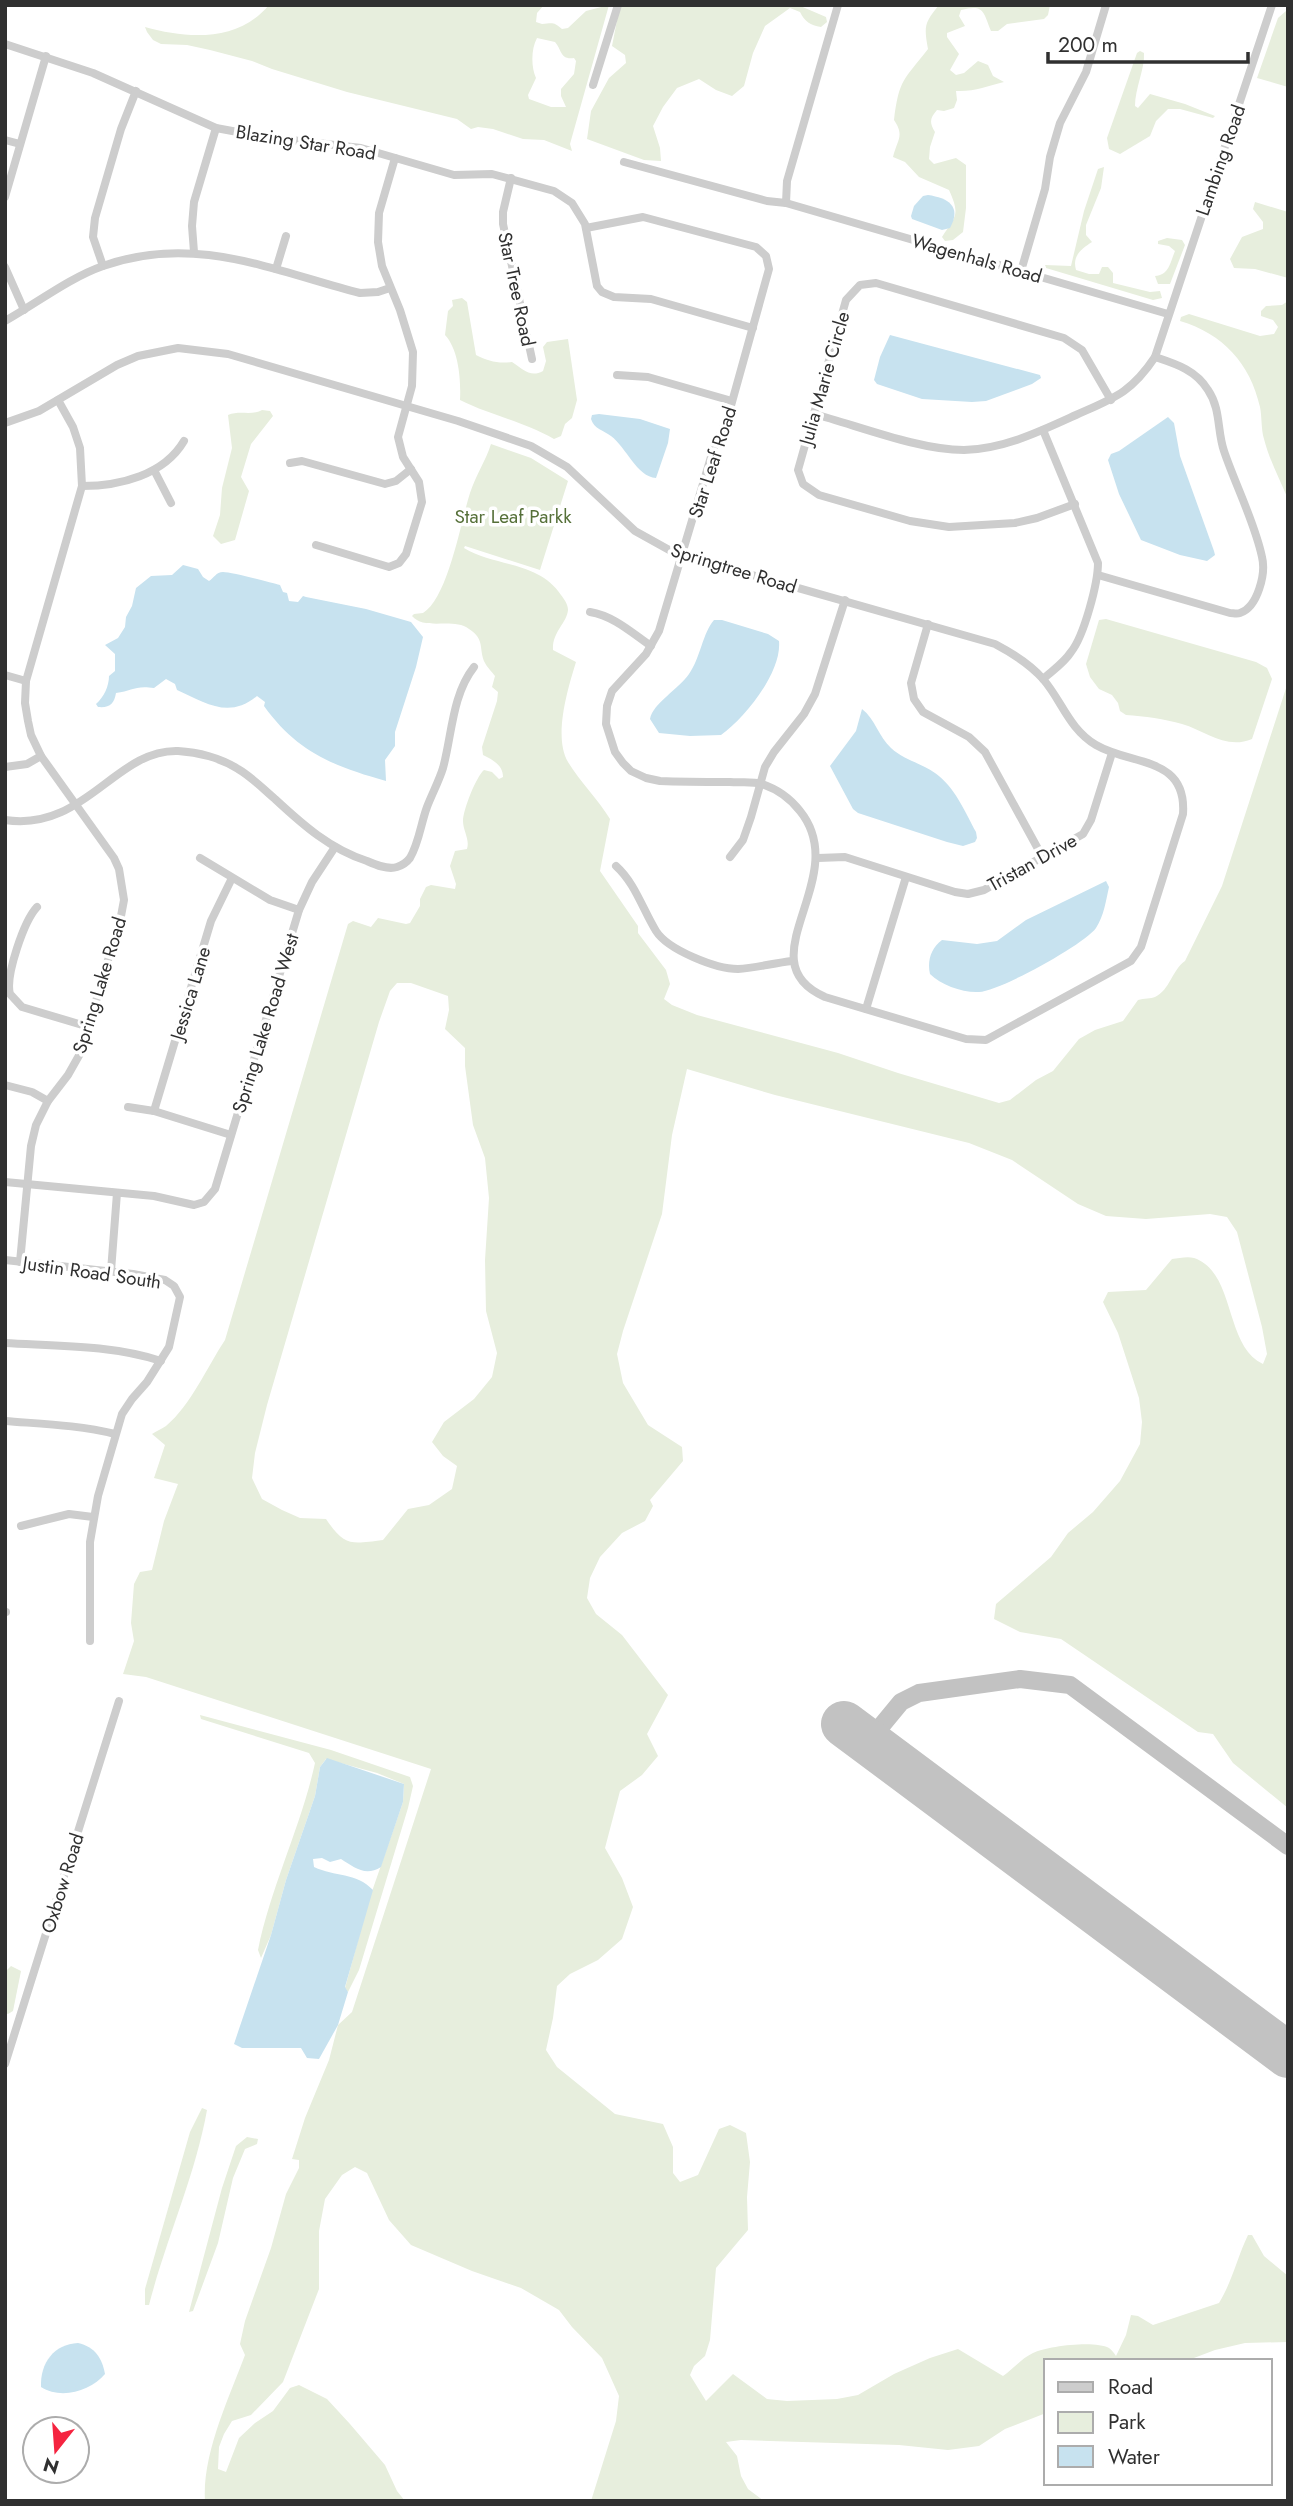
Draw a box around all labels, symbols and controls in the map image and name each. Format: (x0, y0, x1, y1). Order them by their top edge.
scale bar (1048, 21, 1248, 65)
text: 200 m (1058, 30, 1118, 60)
street label: Lambing Road (1189, 101, 1252, 219)
street label: Blazing Star Road (234, 118, 378, 167)
street label: Wagenhals Road (909, 227, 1045, 290)
street label: Star Tree Road (491, 229, 542, 349)
street label: Julia Marie Circle (792, 308, 856, 451)
street label: Star Leaf Road (682, 403, 743, 521)
park label: Star Leaf Parkk (454, 503, 572, 530)
street label: Springtree Road (667, 536, 800, 600)
street label: Tristan Drive (983, 827, 1082, 898)
street label: Spring Lake Road (66, 914, 133, 1057)
street label: Spring Lake Road West (225, 930, 306, 1116)
street label: Jessica Lane (163, 943, 217, 1046)
street label: Justin Road South (18, 1249, 163, 1296)
street label: Oxbow Road (34, 1830, 91, 1937)
legend (1044, 2359, 1272, 2485)
text: Road (1108, 2372, 1153, 2402)
text: Park (1108, 2407, 1146, 2437)
north arrow (21, 2415, 91, 2485)
text: Water (1108, 2442, 1161, 2472)
text: N (40, 2451, 62, 2481)

